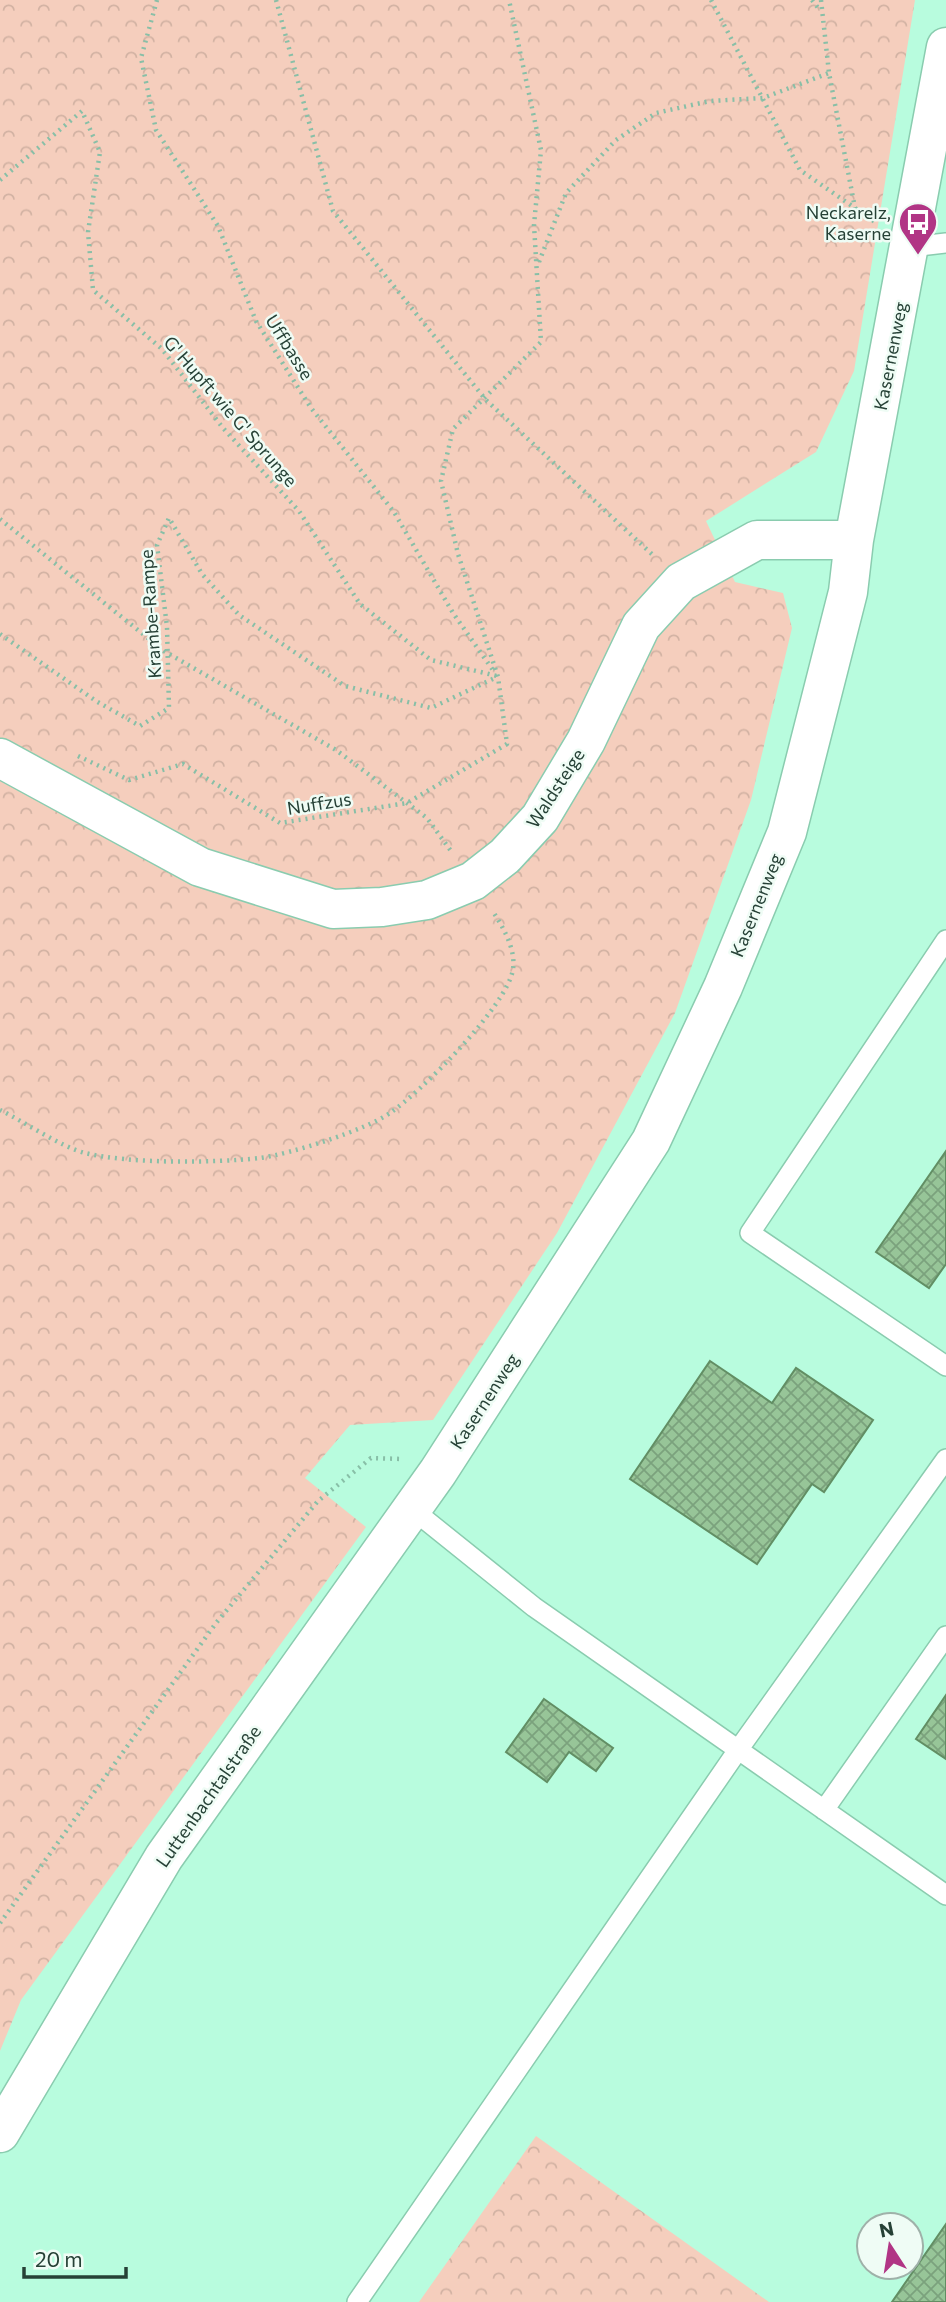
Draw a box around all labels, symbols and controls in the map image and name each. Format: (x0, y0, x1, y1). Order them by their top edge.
place label: Neckarelz, Kaserne (806, 201, 891, 244)
bus stop icon: Neckarelz, Kaserne (897, 201, 939, 256)
street label: Kasernenweg (869, 300, 911, 412)
street label: Uffbasse (261, 310, 319, 384)
street label: G' Hupft wie G' Sprunge (160, 331, 302, 491)
street label: Krambe-Rampe (135, 549, 165, 679)
street label: Waldsteige (521, 744, 589, 832)
street label: Nuffzus (285, 787, 353, 819)
street label: Kasernenweg (725, 850, 787, 960)
street label: Kasernenweg (445, 1349, 523, 1453)
street label: Luttenbachtalstraße (151, 1721, 265, 1871)
north arrow (855, 2211, 925, 2281)
text: N (877, 2216, 896, 2242)
scale bar (24, 2236, 126, 2280)
text: 20 m (35, 2246, 83, 2271)

